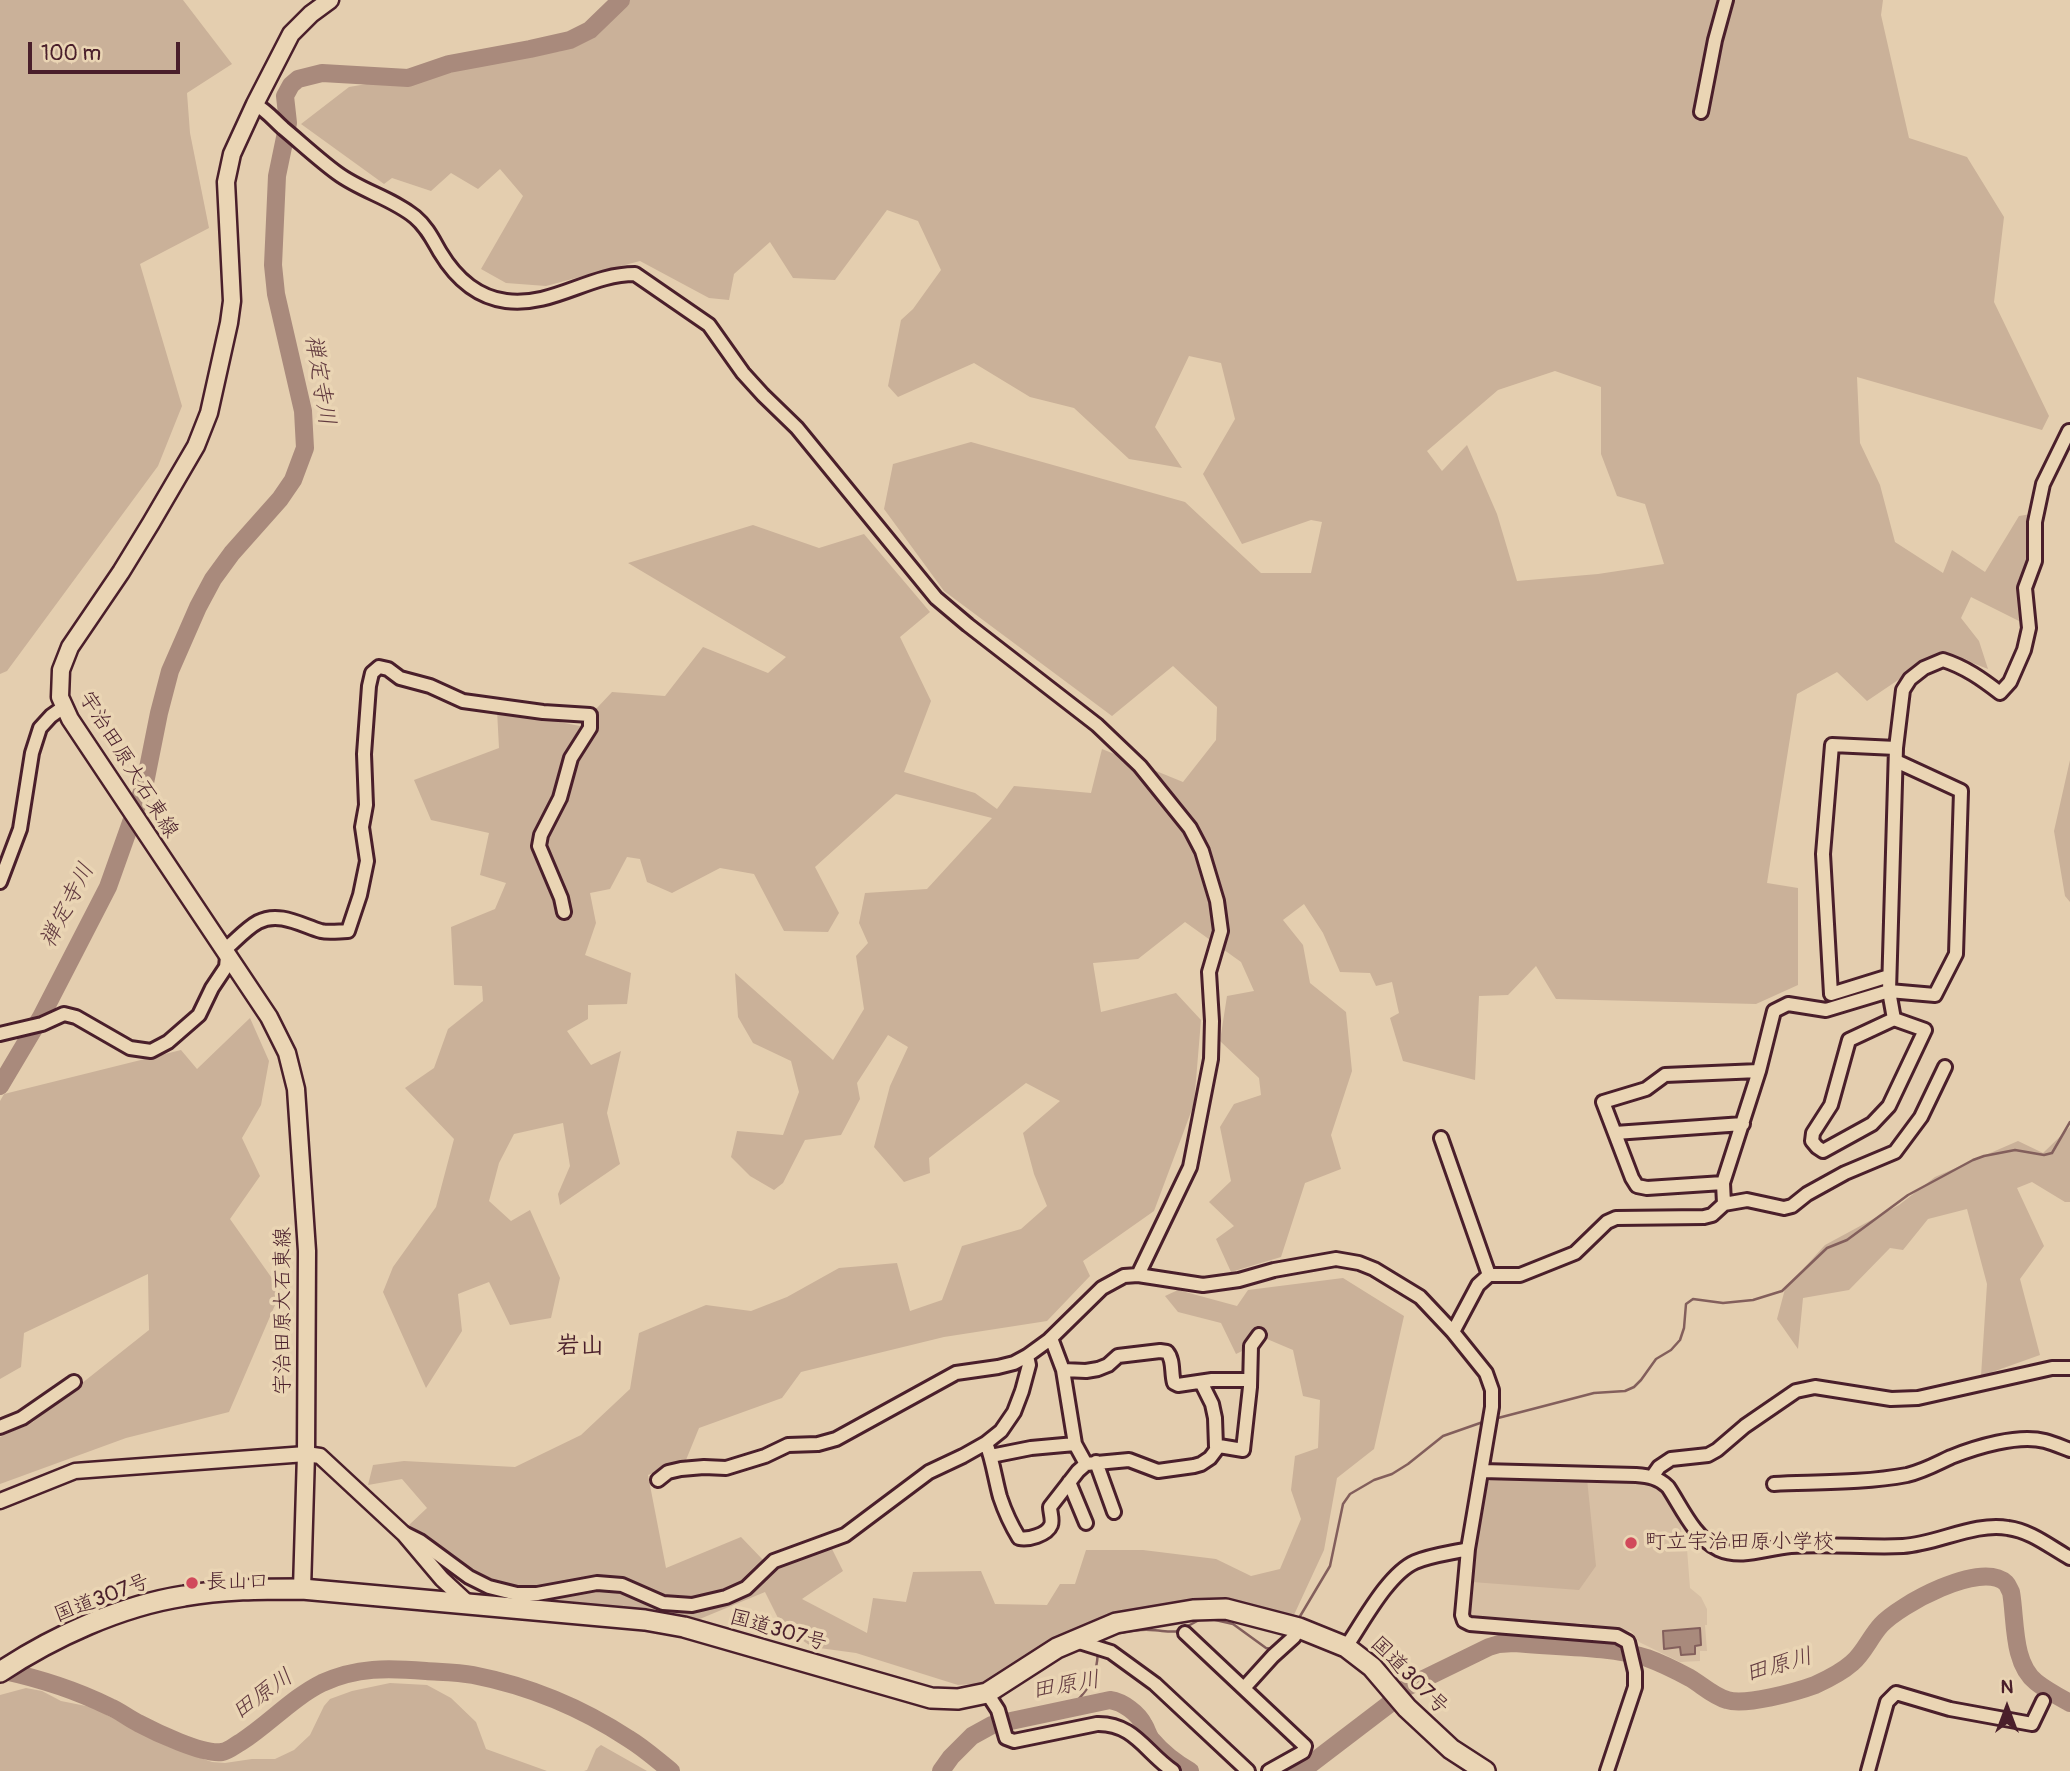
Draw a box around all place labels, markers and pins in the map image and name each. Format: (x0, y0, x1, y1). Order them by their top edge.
place label: 町立宇治田原小学校 (1645, 1530, 1834, 1556)
marker: 町立宇治田原小学校 (1623, 1535, 1639, 1551)
place label: 長山口 (206, 1570, 269, 1596)
marker: 長山口 (184, 1575, 200, 1591)

